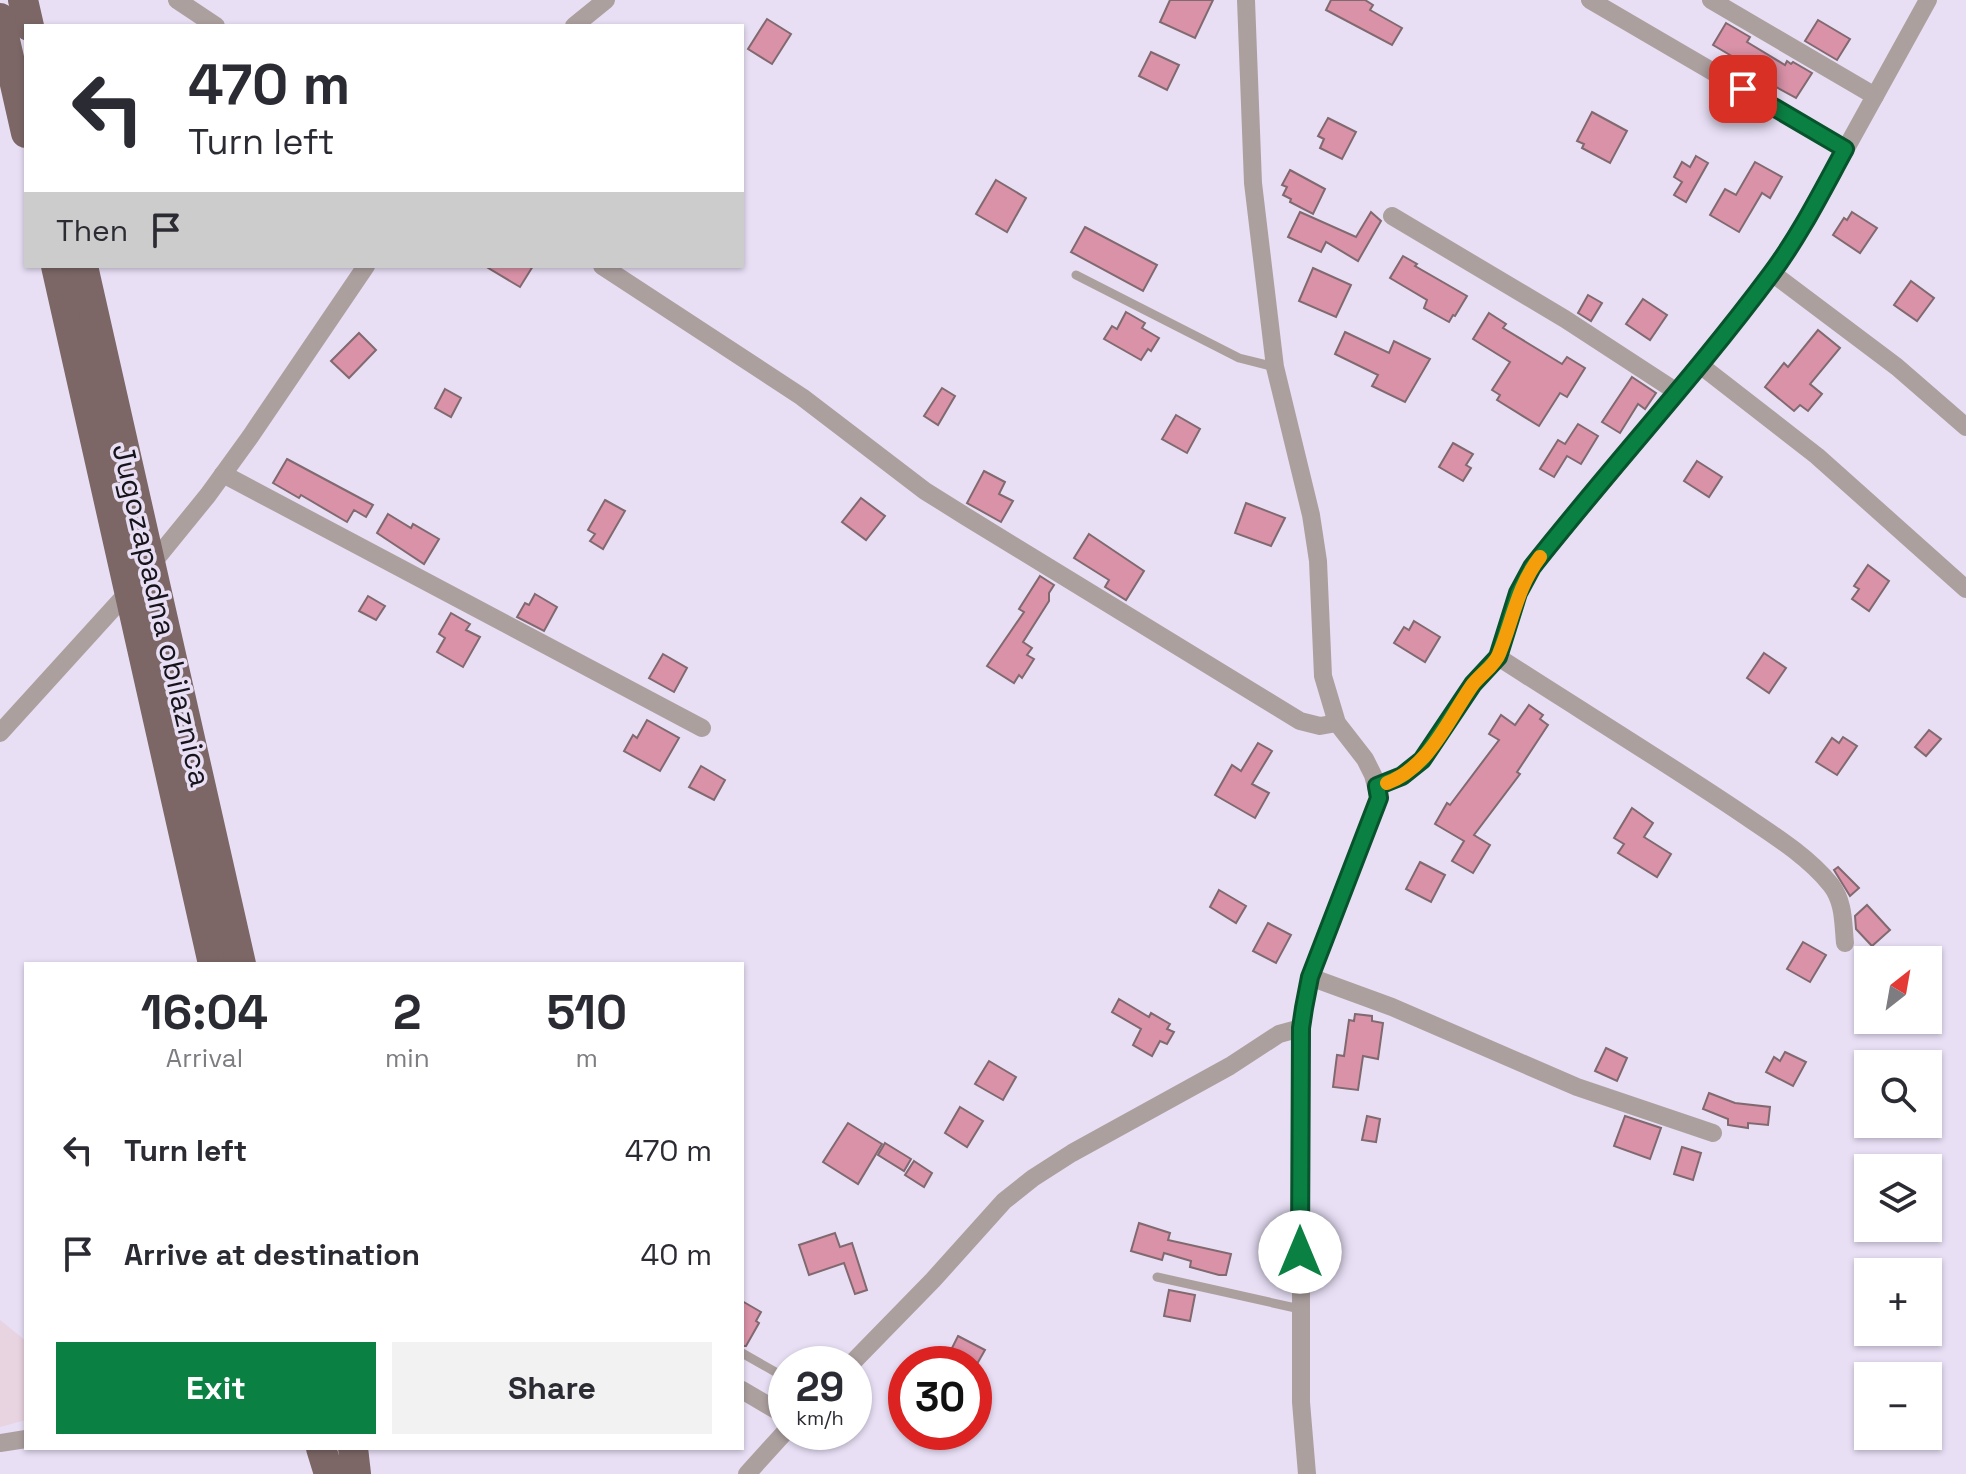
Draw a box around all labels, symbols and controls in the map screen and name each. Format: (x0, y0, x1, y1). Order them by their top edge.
text: 470 m (188, 49, 350, 120)
pin (1709, 55, 1777, 123)
icon: left (56, 56, 160, 160)
icon: arrive (1721, 67, 1765, 111)
text: Turn left (188, 119, 335, 165)
icon: arrive (144, 208, 188, 252)
text: Then (56, 211, 128, 250)
street label: Jugozapadna obilaznica (104, 440, 220, 790)
north arrow (1854, 946, 1942, 1034)
map controls (1854, 946, 1942, 1450)
text: 16:04 (141, 982, 268, 1043)
text: 2 (393, 982, 422, 1043)
text: 510 (546, 982, 627, 1043)
text: Arrival (166, 1041, 243, 1075)
text: min (385, 1041, 430, 1075)
text: m (576, 1041, 598, 1075)
button: search (1854, 1050, 1942, 1138)
icon: left (56, 1128, 100, 1172)
text: Turn left (124, 1131, 247, 1170)
text: 470 m (625, 1131, 712, 1170)
button: layers (1854, 1154, 1942, 1242)
position arrow (1258, 1210, 1342, 1294)
icon: arrive (56, 1232, 100, 1276)
text: Arrive at destination (124, 1235, 420, 1274)
text: 40 m (641, 1235, 712, 1274)
button: + (1854, 1258, 1942, 1346)
button: Exit (56, 1342, 376, 1434)
button: Share (392, 1342, 712, 1434)
speed limit sign: 30 (888, 1346, 992, 1450)
text: 29 (796, 1362, 844, 1413)
button: − (1854, 1362, 1942, 1450)
text: km/h (796, 1405, 844, 1431)

